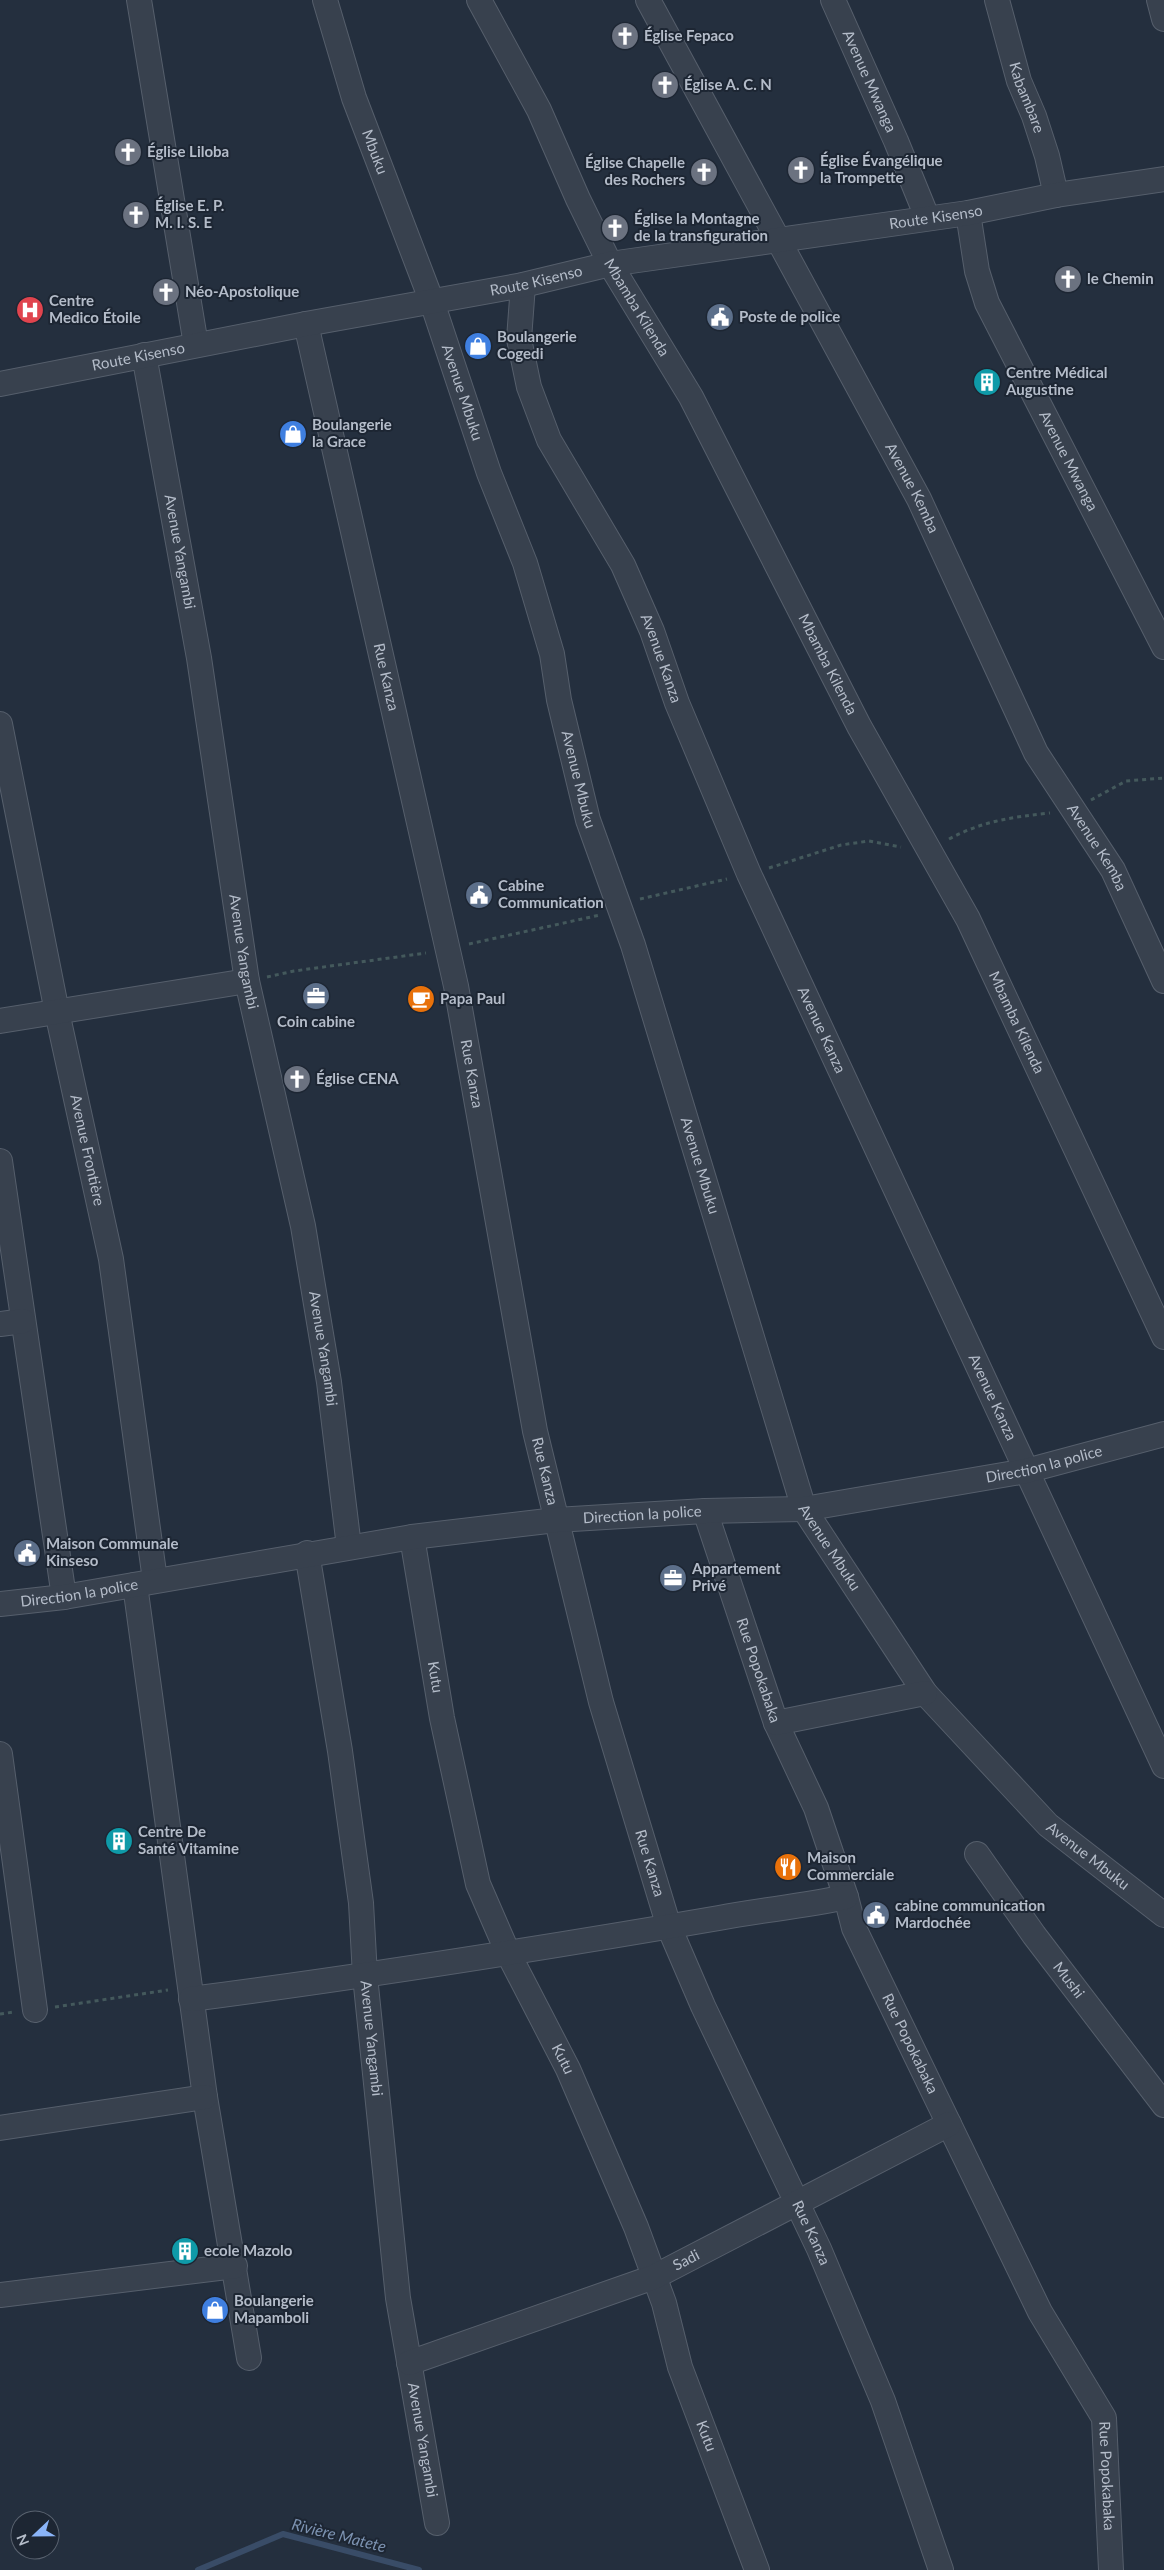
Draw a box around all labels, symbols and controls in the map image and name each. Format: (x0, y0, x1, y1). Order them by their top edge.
church icon: Église Fepaco (610, 21, 640, 51)
place label: Église Fepaco (644, 26, 734, 44)
street label: Avenue Mwanga (840, 27, 901, 135)
street label: Kabambare (1006, 60, 1049, 135)
church icon: Église A. C. N (650, 70, 680, 100)
place label: Église A. C. N (684, 75, 772, 93)
street label: Mbuku (359, 127, 392, 177)
church icon: Église Liloba (113, 137, 143, 167)
place label: Église Liloba (147, 142, 229, 160)
place label: Église Évangélique la Trompette (820, 151, 943, 186)
place label: Église Chapelle des Rochers (585, 153, 685, 188)
church icon: Église Évangélique la Trompette (786, 155, 816, 185)
church icon: Église Chapelle des Rochers (689, 157, 719, 187)
place label: Église E. P. M. I. S. E (155, 196, 224, 231)
church icon: Église E. P. M. I. S. E (121, 200, 151, 230)
street label: Route Kisenso (888, 200, 984, 232)
place label: Église la Montagne de la transfiguration (634, 209, 768, 244)
church icon: Église la Montagne de la transfiguration (600, 213, 630, 243)
street label: Mbamba Kilenda (601, 255, 674, 359)
street label: Route Kisenso (488, 261, 584, 299)
church icon: le Chemin (1053, 264, 1083, 294)
place label: le Chemin (1087, 269, 1154, 287)
church icon: Néo-Apostolique (151, 277, 181, 307)
place label: Néo-Apostolique (185, 282, 299, 300)
place label: Centre Medico Étoile (49, 291, 141, 326)
hospital icon: Centre Medico Étoile (15, 295, 45, 325)
public building icon: Poste de police (705, 302, 735, 332)
place label: Poste de police (739, 307, 840, 325)
place label: Boulangerie Cogedi (497, 327, 577, 362)
shop icon: Boulangerie Cogedi (463, 331, 493, 361)
street label: Route Kisenso (90, 338, 186, 374)
street label: Avenue Mbuku (439, 342, 487, 443)
place label: Centre Médical Augustine (1005, 363, 1108, 398)
building icon: Centre Médical Augustine (972, 367, 1002, 397)
street label: Avenue Mwanga (1036, 408, 1102, 514)
place label: Boulangerie la Grace (312, 415, 392, 450)
shop icon: Boulangerie la Grace (278, 419, 308, 449)
street label: Avenue Kemba (882, 439, 943, 536)
street label: Avenue Yangambi (161, 493, 200, 610)
street label: Avenue Kanza (637, 611, 686, 705)
street label: Mbamba Kilenda (795, 611, 862, 718)
street label: Rue Kanza (371, 641, 403, 713)
street label: Avenue Mbuku (559, 728, 600, 831)
street label: Avenue Kemba (1064, 800, 1131, 893)
place label: Cabine Communication (498, 876, 604, 911)
public building icon: Cabine Communication (464, 880, 494, 910)
street label: Avenue Yangambi (226, 893, 263, 1011)
street label: Mbamba Kilenda (986, 968, 1049, 1076)
office icon: Coin cabine (301, 981, 331, 1011)
street label: Avenue Kanza (795, 983, 850, 1076)
cafe icon: Papa Paul (406, 984, 436, 1014)
place label: Papa Paul (440, 989, 505, 1007)
place label: Coin cabine (277, 1012, 355, 1030)
street label: Rue Kanza (458, 1038, 487, 1109)
church icon: Église CENA (282, 1064, 312, 1094)
place label: Église CENA (316, 1069, 399, 1087)
street label: Avenue Frontière (67, 1093, 109, 1207)
street label: Avenue Mbuku (678, 1115, 724, 1216)
street label: Avenue Yangambi (306, 1290, 342, 1407)
street label: Avenue Kanza (965, 1351, 1021, 1443)
street label: Rue Kanza (529, 1435, 563, 1507)
street label: Direction la police (984, 1441, 1104, 1486)
street label: Avenue Mbuku (795, 1500, 865, 1594)
street label: Direction la police (582, 1501, 702, 1526)
place label: Maison Communale Kinseso (46, 1534, 179, 1569)
public building icon: Maison Communale Kinseso (12, 1538, 42, 1568)
place label: Appartement Privé (691, 1559, 781, 1594)
office icon: Appartement Privé (658, 1563, 688, 1593)
street label: Direction la police (19, 1574, 139, 1610)
street label: Rue Popokabaka (733, 1615, 785, 1725)
street label: Kutu (425, 1660, 448, 1694)
street label: Avenue Mbuku (1043, 1817, 1134, 1893)
place label: Centre De Santé Vitamine (138, 1822, 239, 1857)
building icon: Centre De Santé Vitamine (104, 1826, 134, 1856)
street label: Rue Kanza (632, 1827, 669, 1899)
place label: Maison Commerciale (807, 1848, 894, 1883)
restaurant icon: Maison Commerciale (773, 1852, 803, 1882)
place label: cabine communication Mardochée (895, 1896, 1045, 1931)
public building icon: cabine communication Mardochée (861, 1900, 891, 1930)
street label: Mushi (1050, 1958, 1089, 2001)
street label: Avenue Yangambi (358, 1980, 387, 2097)
street label: Rue Popokabaka (879, 1990, 943, 2096)
street label: Kutu (548, 2040, 579, 2076)
street label: Rue Kanza (789, 2197, 835, 2267)
building icon: ecole Mazolo (170, 2236, 200, 2266)
place label: ecole Mazolo (204, 2241, 293, 2259)
street label: Sadi (669, 2245, 702, 2274)
place label: Boulangerie Mapamboli (234, 2291, 314, 2326)
shop icon: Boulangerie Mapamboli (200, 2295, 230, 2325)
street label: Avenue Yangambi (405, 2381, 442, 2498)
street label: Kutu (693, 2418, 721, 2454)
street label: Rue Popokabaka (1096, 2421, 1119, 2531)
north arrow (10, 2510, 60, 2560)
water label: Rivière Matete (290, 2514, 389, 2555)
text: N (13, 2532, 32, 2548)

